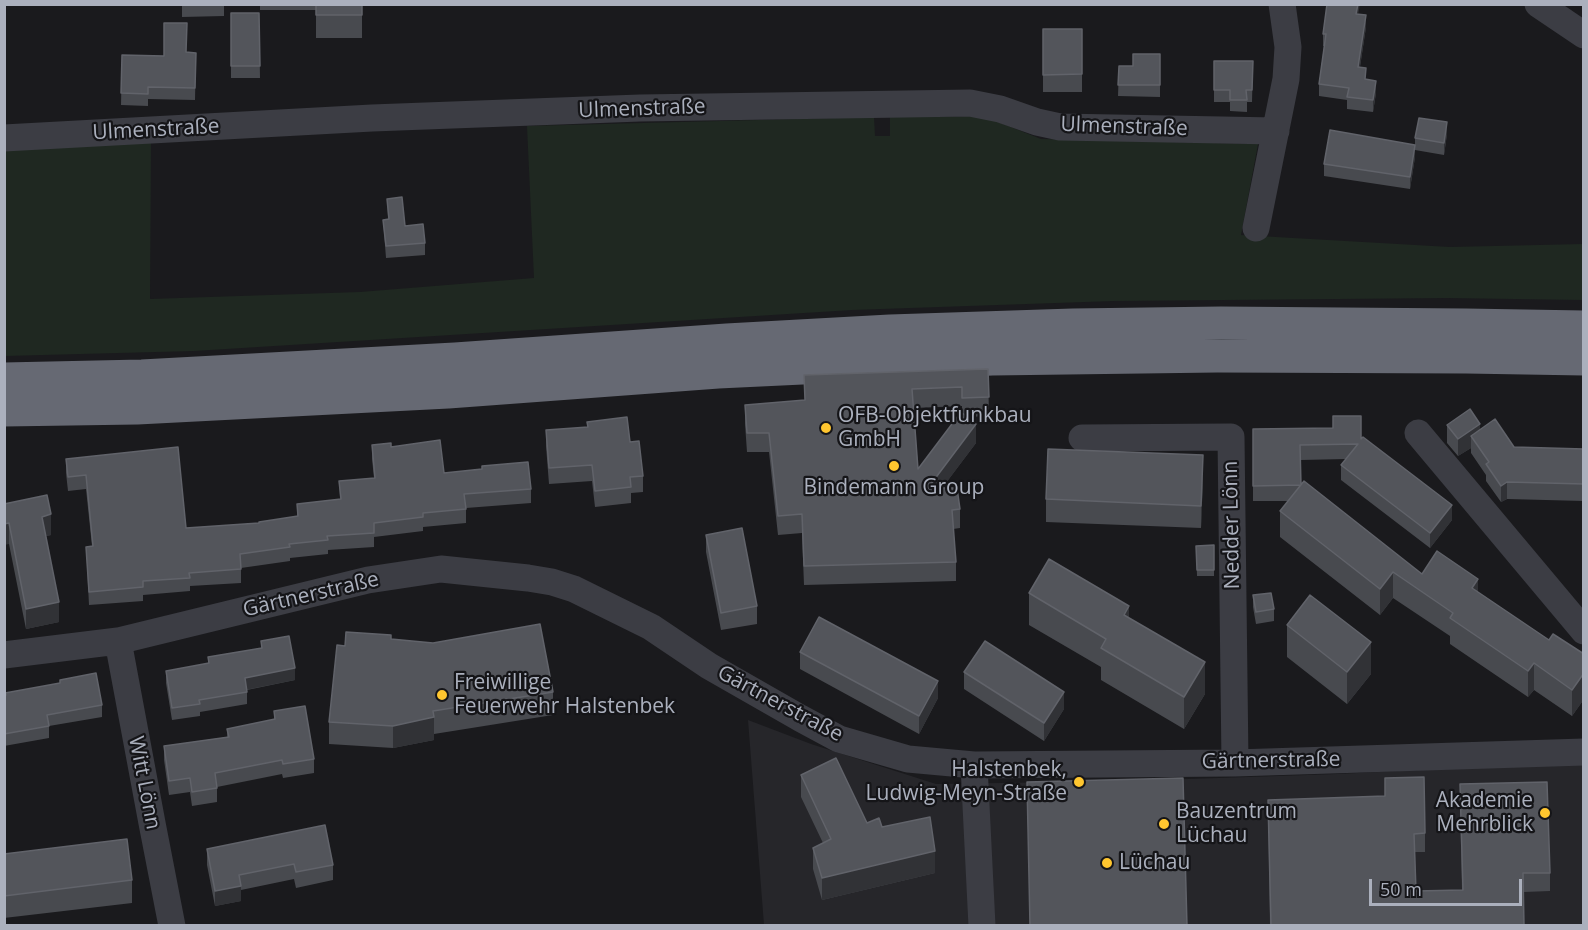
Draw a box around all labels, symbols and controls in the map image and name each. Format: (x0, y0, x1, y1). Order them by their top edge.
street label: Ulmenstraße (578, 94, 706, 124)
street label: Ulmenstraße (1060, 112, 1188, 142)
street label: Ulmenstraße (92, 114, 220, 146)
place label: OFB-Objektfunkbau GmbH (838, 403, 1032, 453)
marker: OFB-Objektfunkbau GmbH (819, 421, 833, 435)
marker: Bindemann Group (887, 459, 901, 473)
street label: Nedder Lönn (1218, 461, 1246, 589)
place label: Bindemann Group (804, 475, 984, 501)
street label: Gärtnerstraße (241, 567, 381, 623)
street label: Gärtnerstraße (713, 660, 847, 748)
place label: Freiwillige Feuerwehr Halstenbek (454, 670, 675, 720)
marker: Freiwillige Feuerwehr Halstenbek (435, 688, 449, 702)
street label: Witt Lönn (123, 734, 165, 832)
street label: Gärtnerstraße (1201, 747, 1341, 775)
place label: Halstenbek, Ludwig-Meyn-Straße (866, 757, 1067, 807)
marker: Halstenbek, Ludwig-Meyn-Straße (1072, 775, 1086, 789)
place label: Akademie Mehrblick (1436, 788, 1533, 838)
place label: Bauzentrum Lüchau (1176, 799, 1297, 849)
marker: Akademie Mehrblick (1538, 806, 1552, 820)
marker: Bauzentrum Lüchau (1157, 817, 1171, 831)
place label: Lüchau (1119, 850, 1190, 876)
marker: Lüchau (1100, 856, 1114, 870)
scale bar (1372, 867, 1525, 905)
text: 50 m (1380, 877, 1422, 901)

